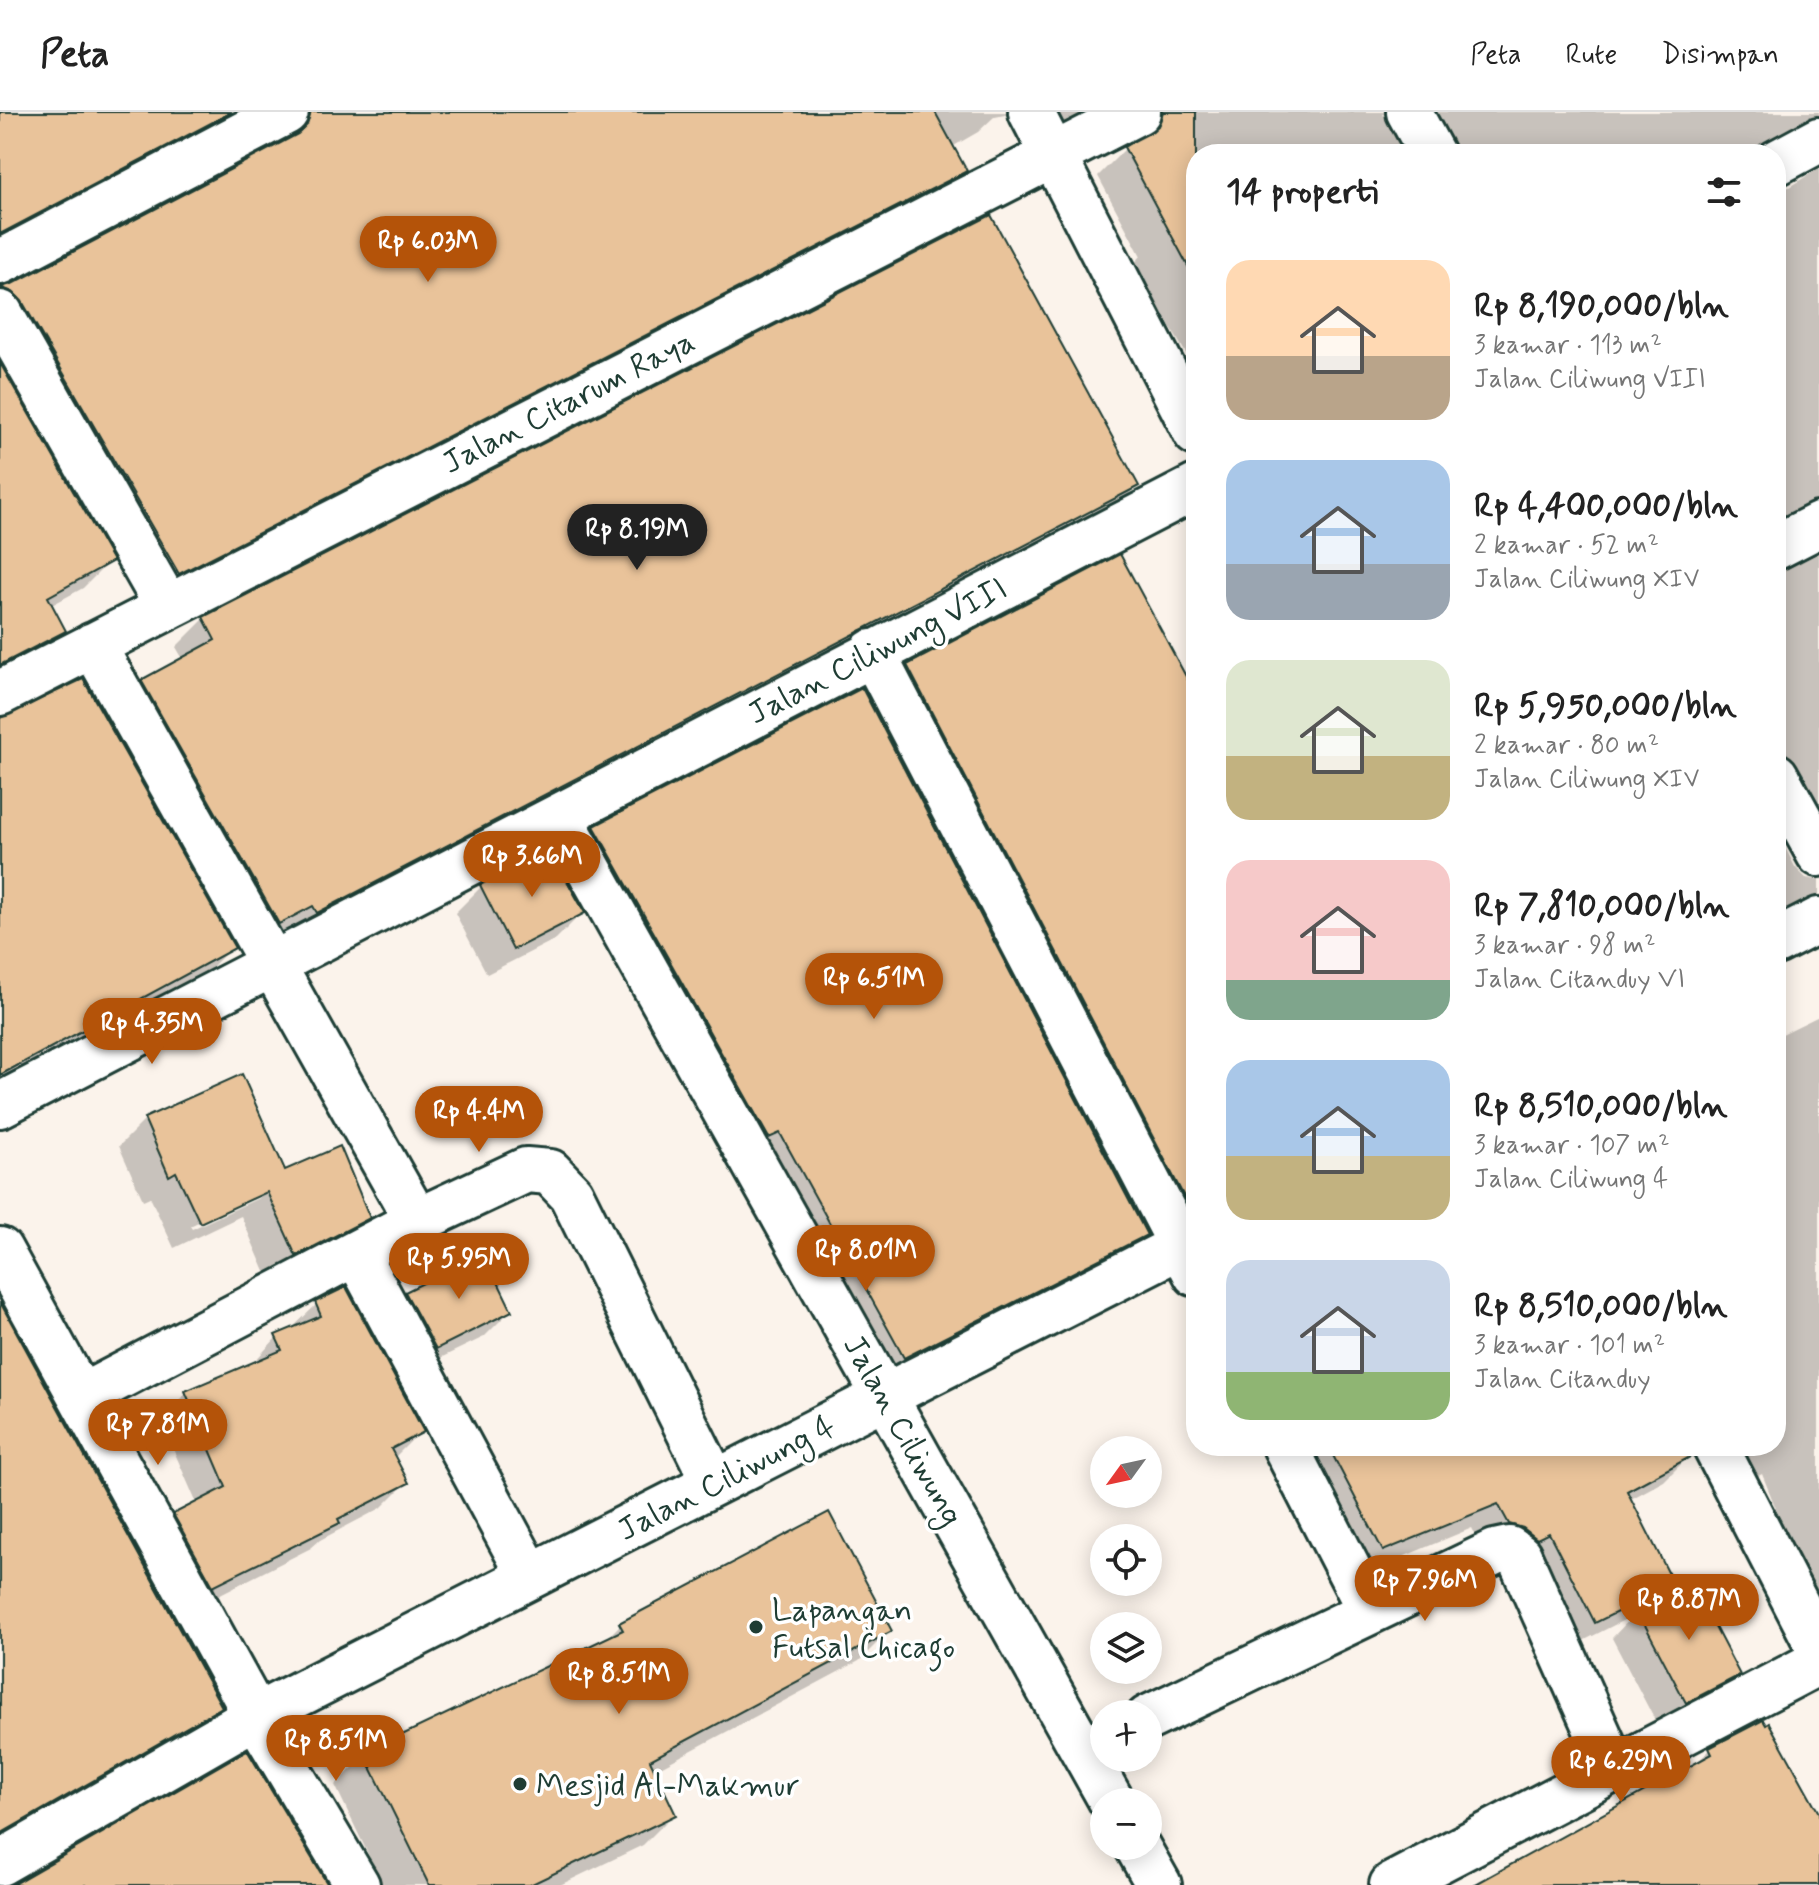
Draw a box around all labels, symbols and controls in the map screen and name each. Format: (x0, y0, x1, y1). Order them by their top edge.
text: Peta (40, 31, 109, 80)
text: Peta (1470, 37, 1521, 74)
text: Rute (1565, 37, 1617, 74)
text: Disimpan (1661, 37, 1779, 74)
text: 14 properti (1226, 170, 1378, 215)
icon: filters (1702, 170, 1746, 214)
pin: Rp 6.03M (345, 216, 511, 284)
text: Rp 6.03M (378, 225, 478, 259)
text: Rp 8,190,000/bln (1474, 284, 1729, 329)
icon: home (1290, 292, 1386, 388)
street label: Jalan Citarum Raya (436, 321, 702, 485)
text: 3 kamar · 113 m² (1474, 329, 1662, 363)
text: Jalan Ciliwung VIII (1474, 363, 1706, 397)
text: Rp 4,400,000/bln (1474, 484, 1738, 529)
icon: home (1290, 492, 1386, 588)
pin: Rp 8.19M (554, 504, 720, 572)
text: Rp 8.19M (585, 513, 689, 547)
text: 2 kamar · 52 m² (1474, 529, 1659, 563)
text: Jalan Ciliwung XIV (1474, 563, 1700, 597)
street label: Jalan Ciliwung VIII (741, 568, 1015, 737)
text: Rp 5,950,000/bln (1474, 684, 1737, 729)
icon: home (1290, 692, 1386, 788)
text: 2 kamar · 80 m² (1474, 729, 1659, 763)
text: Jalan Ciliwung XIV (1474, 763, 1700, 797)
pin: Rp 3.66M (449, 831, 615, 899)
text: Rp 3.66M (481, 840, 583, 874)
text: Rp 7,810,000/bln (1474, 884, 1729, 929)
icon: home (1290, 892, 1386, 988)
text: 3 kamar · 98 m² (1474, 929, 1655, 963)
pin: Rp 6.51M (791, 953, 957, 1021)
text: Rp 6.51M (823, 962, 925, 996)
text: Jalan Citanduy VI (1474, 963, 1685, 997)
pin: Rp 4.35M (69, 998, 235, 1066)
text: Rp 4.35M (101, 1007, 203, 1041)
text: Rp 8,510,000/bln (1474, 1084, 1728, 1129)
pin: Rp 4.4M (405, 1086, 553, 1154)
icon: home (1290, 1092, 1386, 1188)
text: Rp 4.4M (433, 1095, 525, 1129)
text: 3 kamar · 107 m² (1474, 1129, 1669, 1163)
text: Jalan Ciliwung 4 (1474, 1163, 1668, 1197)
pin: Rp 8.01M (783, 1225, 949, 1293)
pin: Rp 5.95M (376, 1233, 542, 1301)
text: Rp 8.01M (815, 1234, 917, 1268)
text: Rp 5.95M (407, 1242, 511, 1276)
text: Rp 8,510,000/bln (1474, 1284, 1728, 1329)
icon: home (1290, 1292, 1386, 1388)
street label: Jalan Ciliwung (831, 1328, 972, 1535)
text: 3 kamar · 101 m² (1474, 1329, 1665, 1363)
text: Jalan Citanduy (1474, 1363, 1650, 1397)
pin: Rp 7.81M (75, 1399, 241, 1467)
street label: Jalan Ciliwung 4 (611, 1406, 844, 1554)
text: Rp 7.81M (106, 1408, 210, 1442)
north arrow (1090, 1436, 1162, 1508)
map controls (1090, 1436, 1162, 1860)
button: locate (1090, 1524, 1162, 1596)
pin: Rp 7.96M (1342, 1555, 1508, 1623)
text: Rp 7.96M (1373, 1564, 1477, 1598)
pin: Rp 8.87M (1606, 1574, 1772, 1642)
text: Rp 8.87M (1637, 1583, 1741, 1617)
place label: Lapangan Futsal Chicago (772, 1590, 955, 1672)
button: layers (1090, 1612, 1162, 1684)
marker: Lapangan Futsal Chicago (747, 1618, 765, 1636)
pin: Rp 8.51M (536, 1648, 702, 1716)
text: Rp 8.51M (567, 1657, 671, 1691)
button: + (1090, 1700, 1162, 1772)
pin: Rp 8.51M (253, 1715, 419, 1783)
text: Rp 8.51M (284, 1724, 388, 1758)
pin: Rp 6.29M (1538, 1736, 1704, 1804)
text: Rp 6.29M (1569, 1745, 1673, 1779)
place label: Mesjid Al-Makmur (536, 1765, 800, 1807)
marker: Mesjid Al-Makmur (511, 1775, 529, 1793)
button: − (1090, 1788, 1162, 1860)

